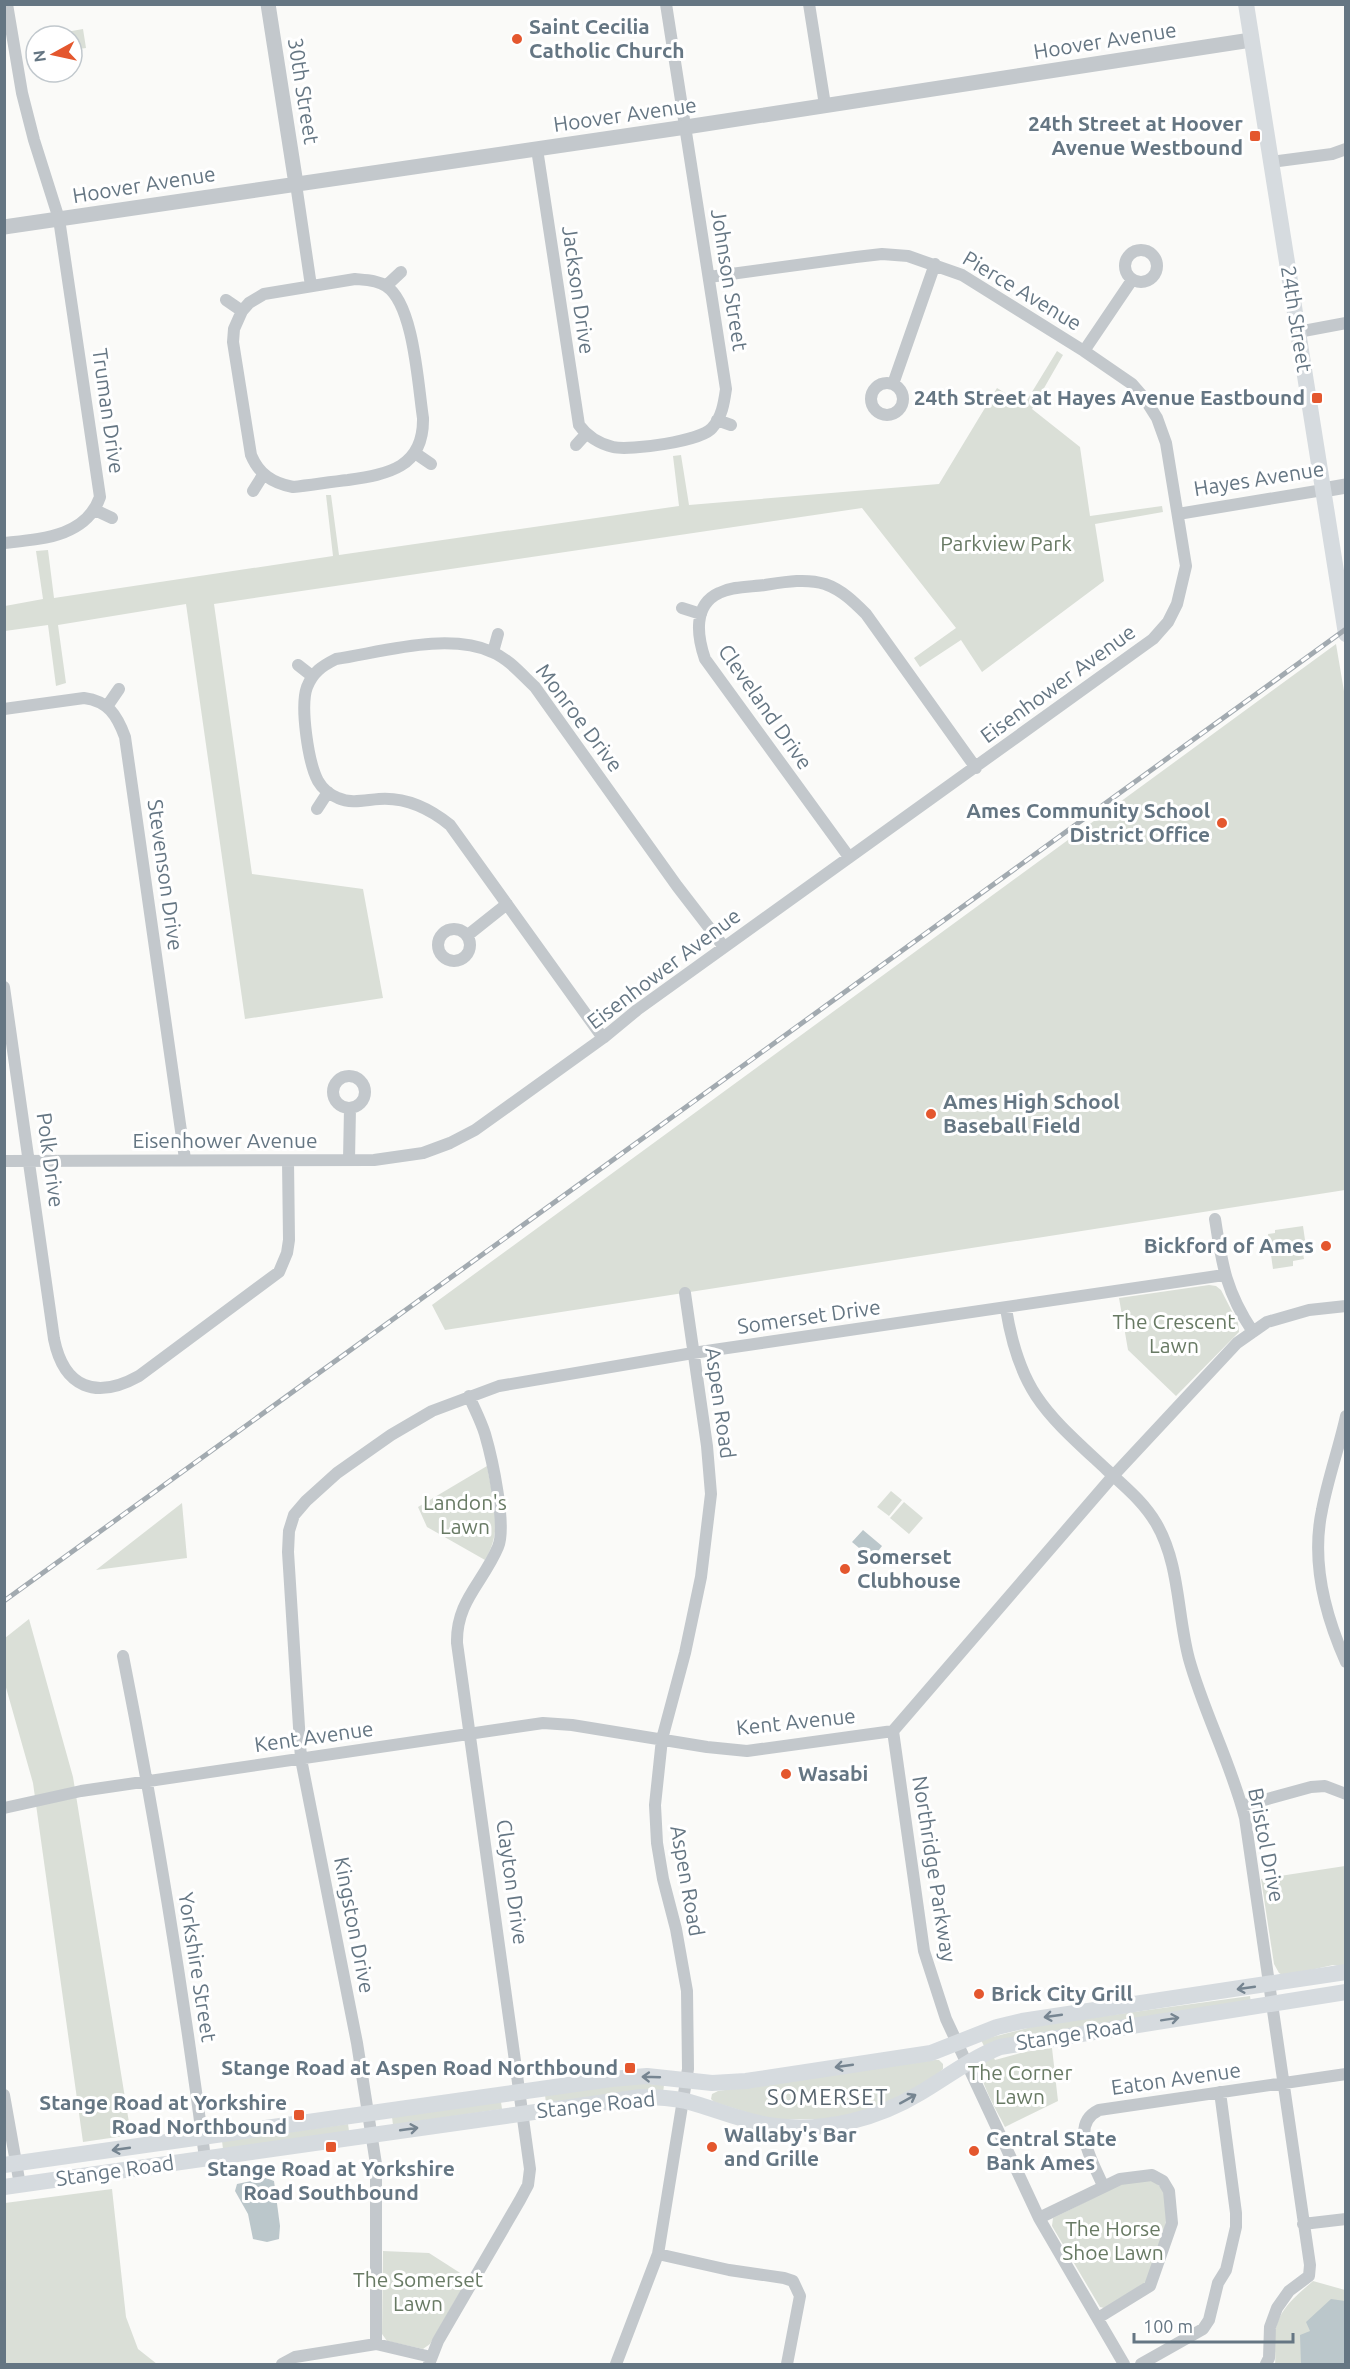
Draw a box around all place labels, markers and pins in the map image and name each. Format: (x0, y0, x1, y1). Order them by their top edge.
place label: Saint Cecilia Catholic Church (529, 14, 685, 62)
marker: Saint Cecilia Catholic Church (510, 32, 524, 46)
place label: 24th Street at Hoover Avenue Westbound (1028, 111, 1243, 159)
marker: 24th Street at Hoover Avenue Westbound (1248, 129, 1262, 143)
place label: 24th Street at Hayes Avenue Eastbound (914, 385, 1305, 409)
marker: 24th Street at Hayes Avenue Eastbound (1310, 391, 1324, 405)
place label: Ames Community School District Office (966, 798, 1210, 846)
marker: Ames Community School District Office (1215, 816, 1229, 830)
place label: Ames High School Baseball Field (943, 1089, 1120, 1137)
marker: Ames High School Baseball Field (924, 1107, 938, 1121)
place label: Bickford of Ames (1144, 1233, 1314, 1257)
marker: Bickford of Ames (1319, 1239, 1333, 1253)
place label: Somerset Clubhouse (857, 1544, 961, 1592)
marker: Somerset Clubhouse (838, 1562, 852, 1576)
place label: Wasabi (798, 1761, 868, 1785)
marker: Wasabi (779, 1767, 793, 1781)
place label: Brick City Grill (991, 1981, 1133, 2005)
marker: Brick City Grill (972, 1987, 986, 2001)
place label: Stange Road at Aspen Road Northbound (221, 2055, 618, 2079)
marker: Stange Road at Aspen Road Northbound (623, 2061, 637, 2075)
place label: Stange Road at Yorkshire Road Northbound (39, 2090, 287, 2138)
marker: Stange Road at Yorkshire Road Northbound (292, 2108, 306, 2122)
place label: Wallaby's Bar and Grille (724, 2122, 857, 2170)
place label: Central State Bank Ames (986, 2126, 1117, 2174)
marker: Stange Road at Yorkshire Road Southbound (324, 2140, 338, 2154)
marker: Wallaby's Bar and Grille (705, 2140, 719, 2154)
marker: Central State Bank Ames (967, 2144, 981, 2158)
place label: Stange Road at Yorkshire Road Southbound (207, 2156, 455, 2204)

